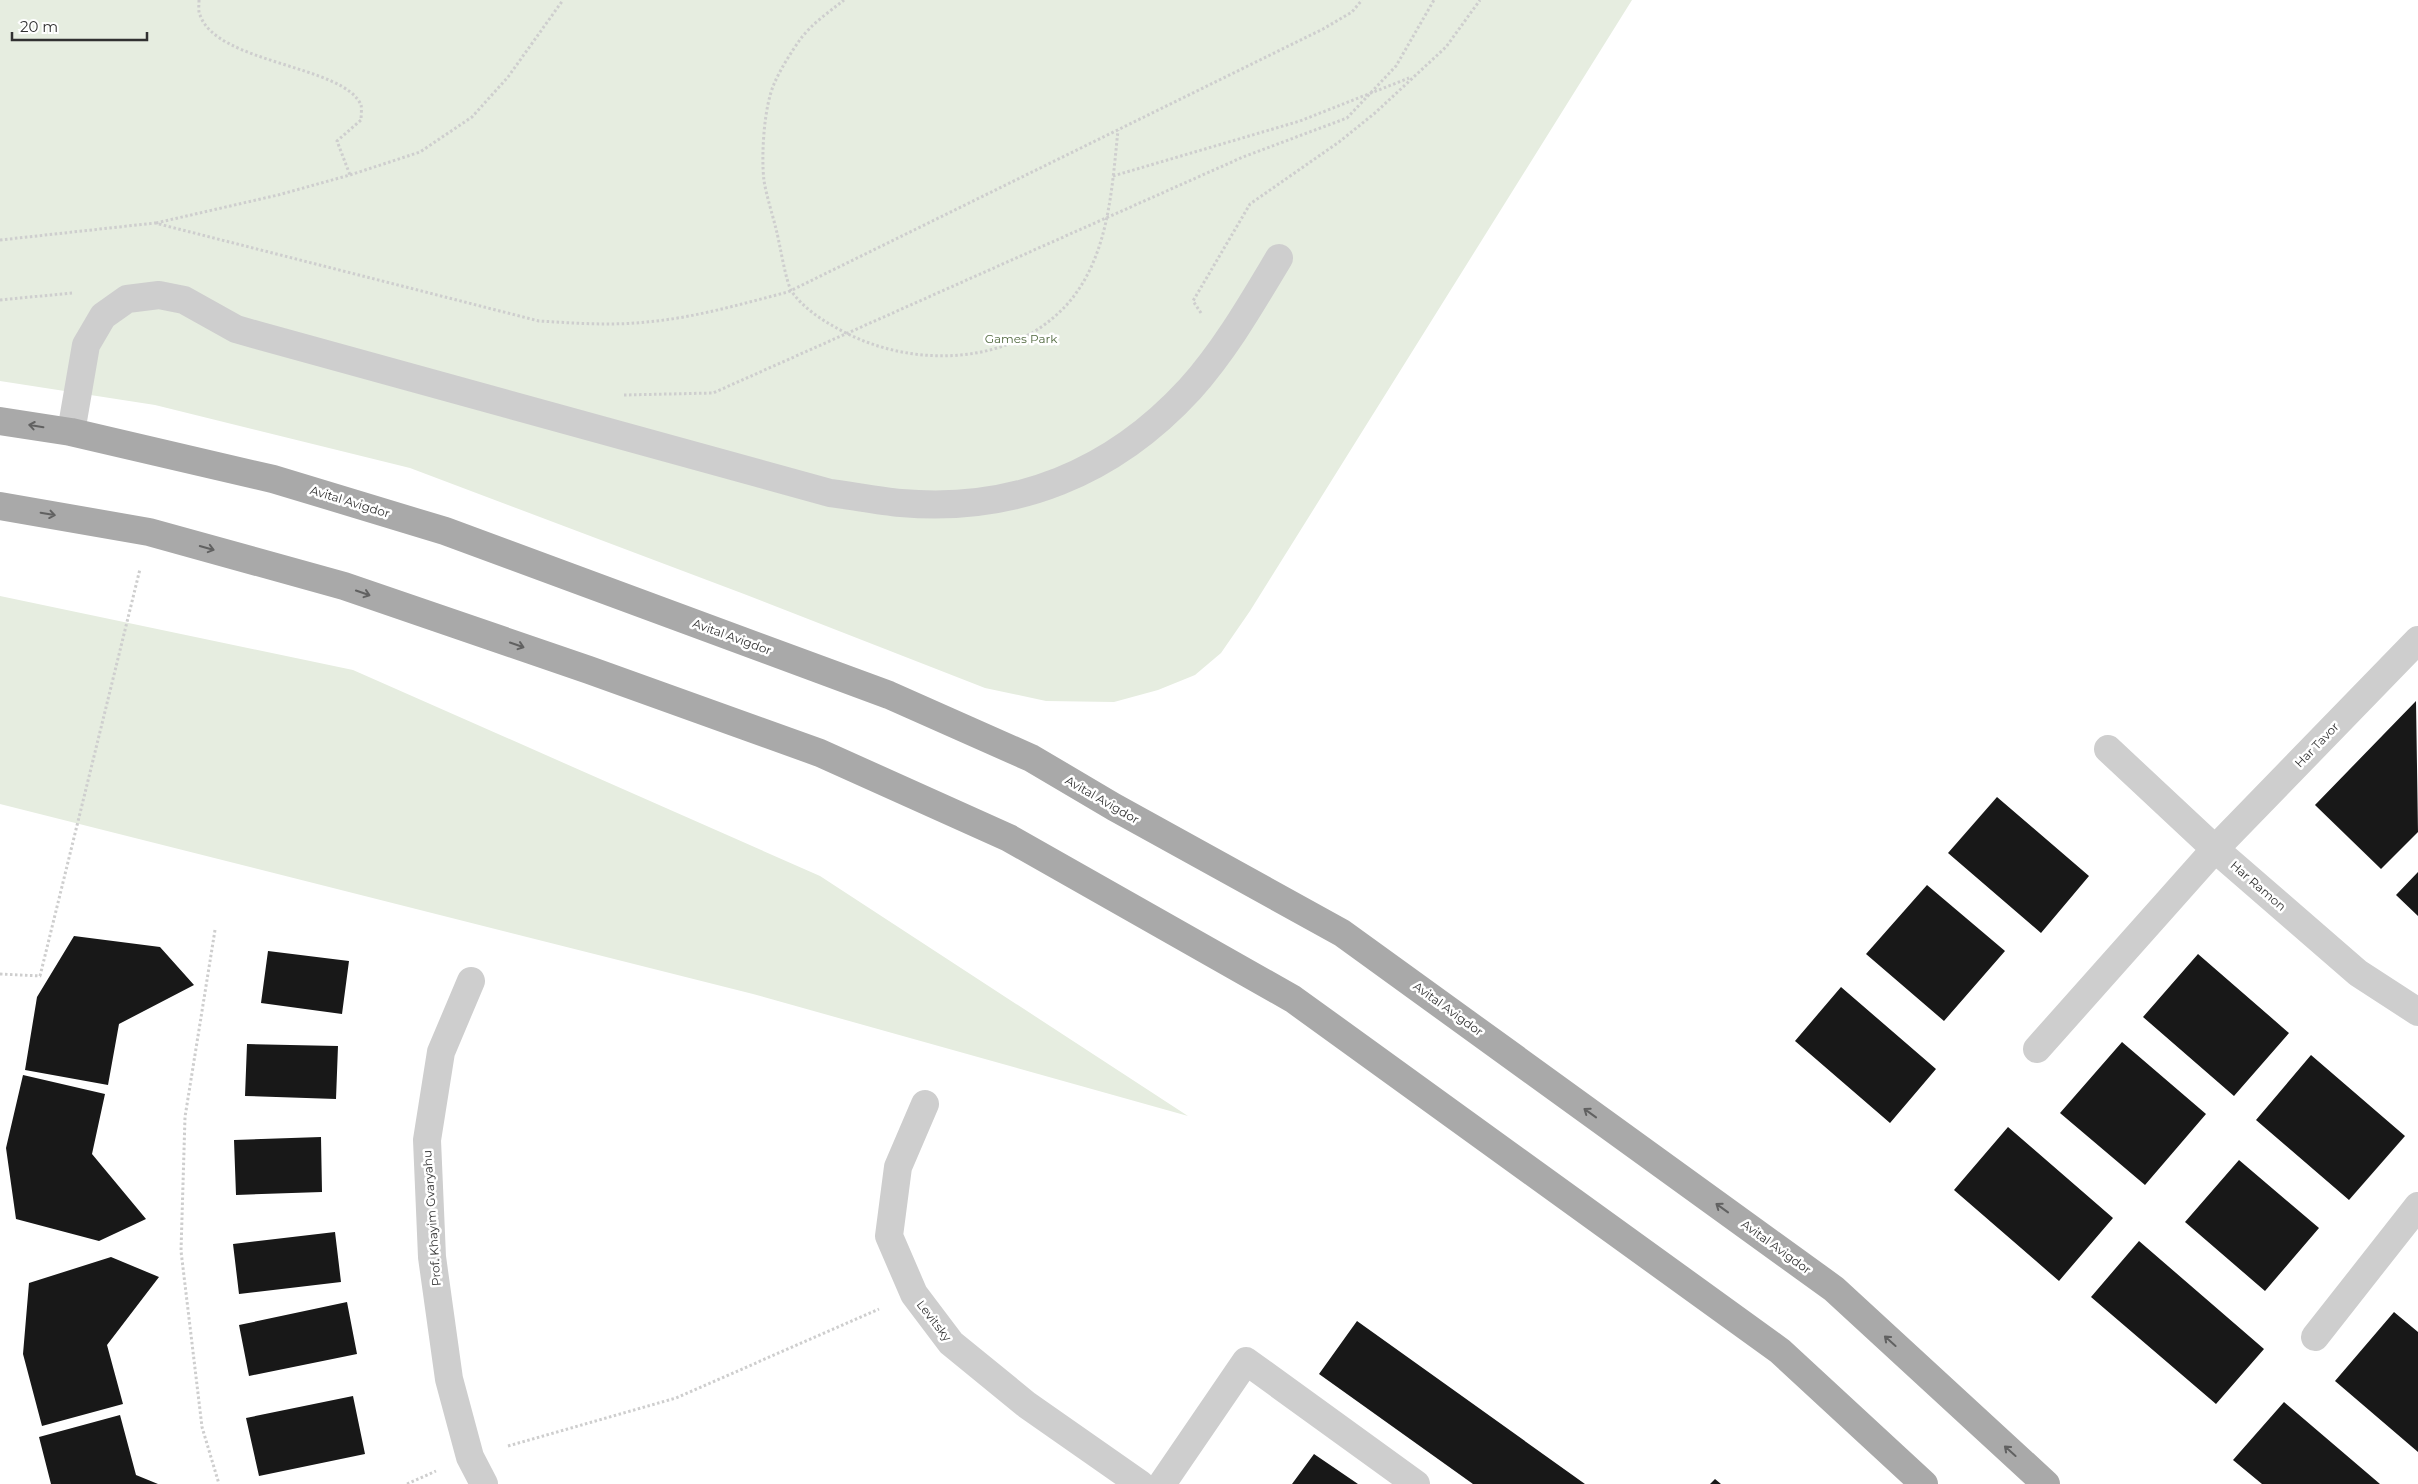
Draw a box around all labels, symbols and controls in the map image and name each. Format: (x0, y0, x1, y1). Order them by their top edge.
scale bar (12, 10, 148, 42)
text: 20 m (20, 17, 58, 36)
park label: Games Park (985, 331, 1058, 346)
one-way arrow (28, 421, 44, 431)
street label: Avital Avigdor (308, 482, 392, 521)
one-way arrow (40, 510, 56, 520)
one-way arrow (198, 544, 214, 553)
one-way arrow (355, 588, 371, 598)
street label: Avital Avigdor (691, 615, 774, 658)
one-way arrow (508, 641, 524, 650)
street label: Har Tavor (2291, 719, 2342, 770)
street label: Avital Avigdor (1063, 772, 1142, 827)
street label: Har Ramon (2227, 857, 2289, 914)
street label: Avital Avigdor (1410, 978, 1486, 1039)
one-way arrow (1584, 1108, 1598, 1118)
street label: Prof. Khayim Gvaryahu (419, 1150, 444, 1286)
one-way arrow (1715, 1203, 1729, 1213)
street label: Avital Avigdor (1738, 1216, 1814, 1277)
street label: Levitsky (914, 1297, 955, 1345)
one-way arrow (1884, 1335, 1897, 1347)
one-way arrow (2004, 1445, 2017, 1457)

